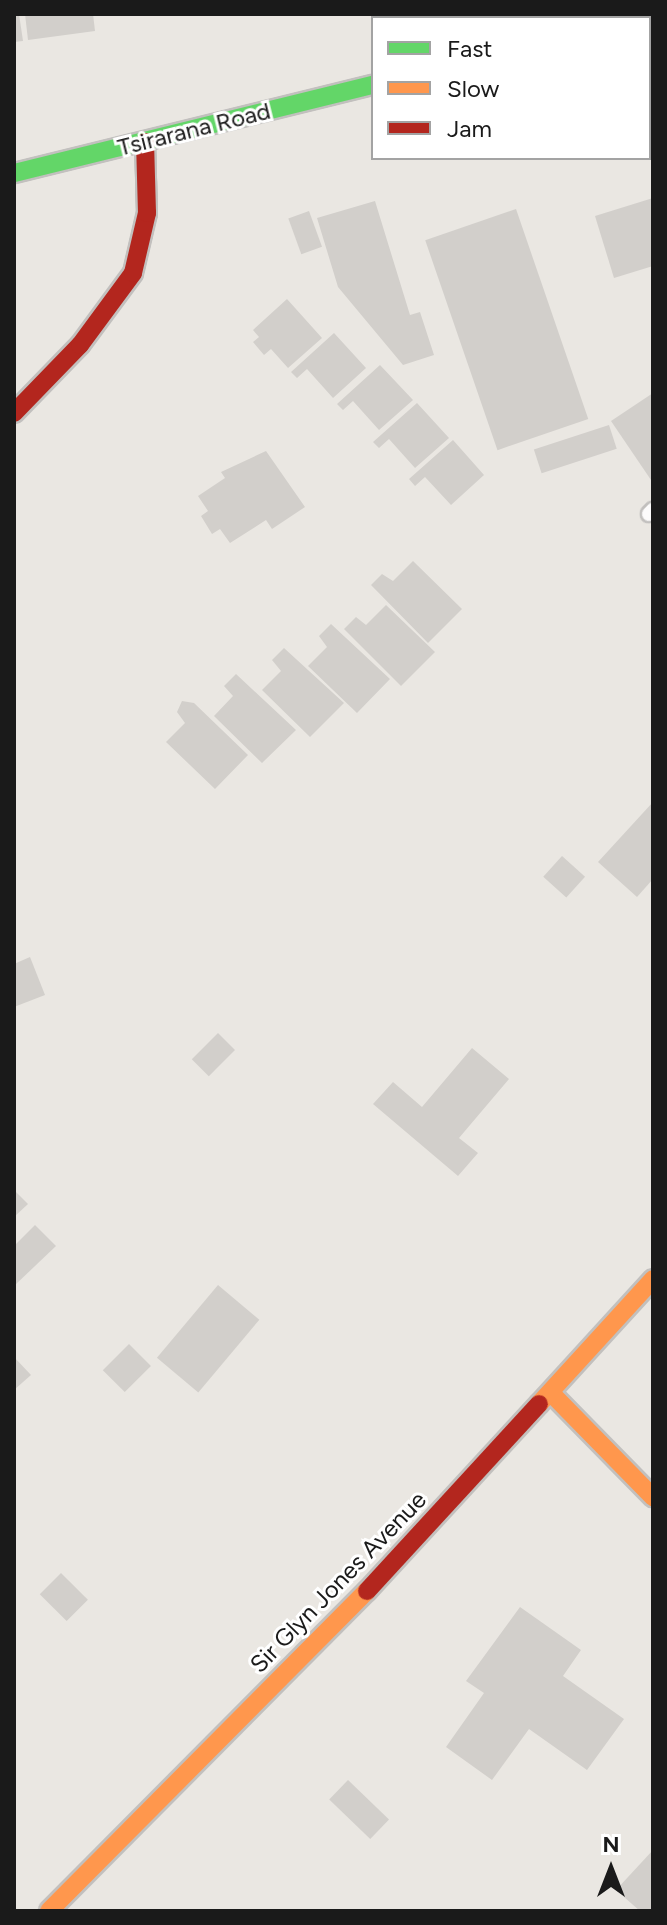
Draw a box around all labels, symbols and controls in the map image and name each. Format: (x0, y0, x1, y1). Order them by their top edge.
legend (371, 16, 651, 160)
text: Fast (447, 34, 492, 63)
text: Slow (447, 74, 499, 103)
street label: Tsirarana Road (115, 96, 273, 162)
text: Jam (447, 114, 492, 143)
street label: Sir Glyn Jones Avenue (244, 1485, 432, 1679)
north arrow (571, 1829, 651, 1909)
text: N (602, 1831, 620, 1858)

